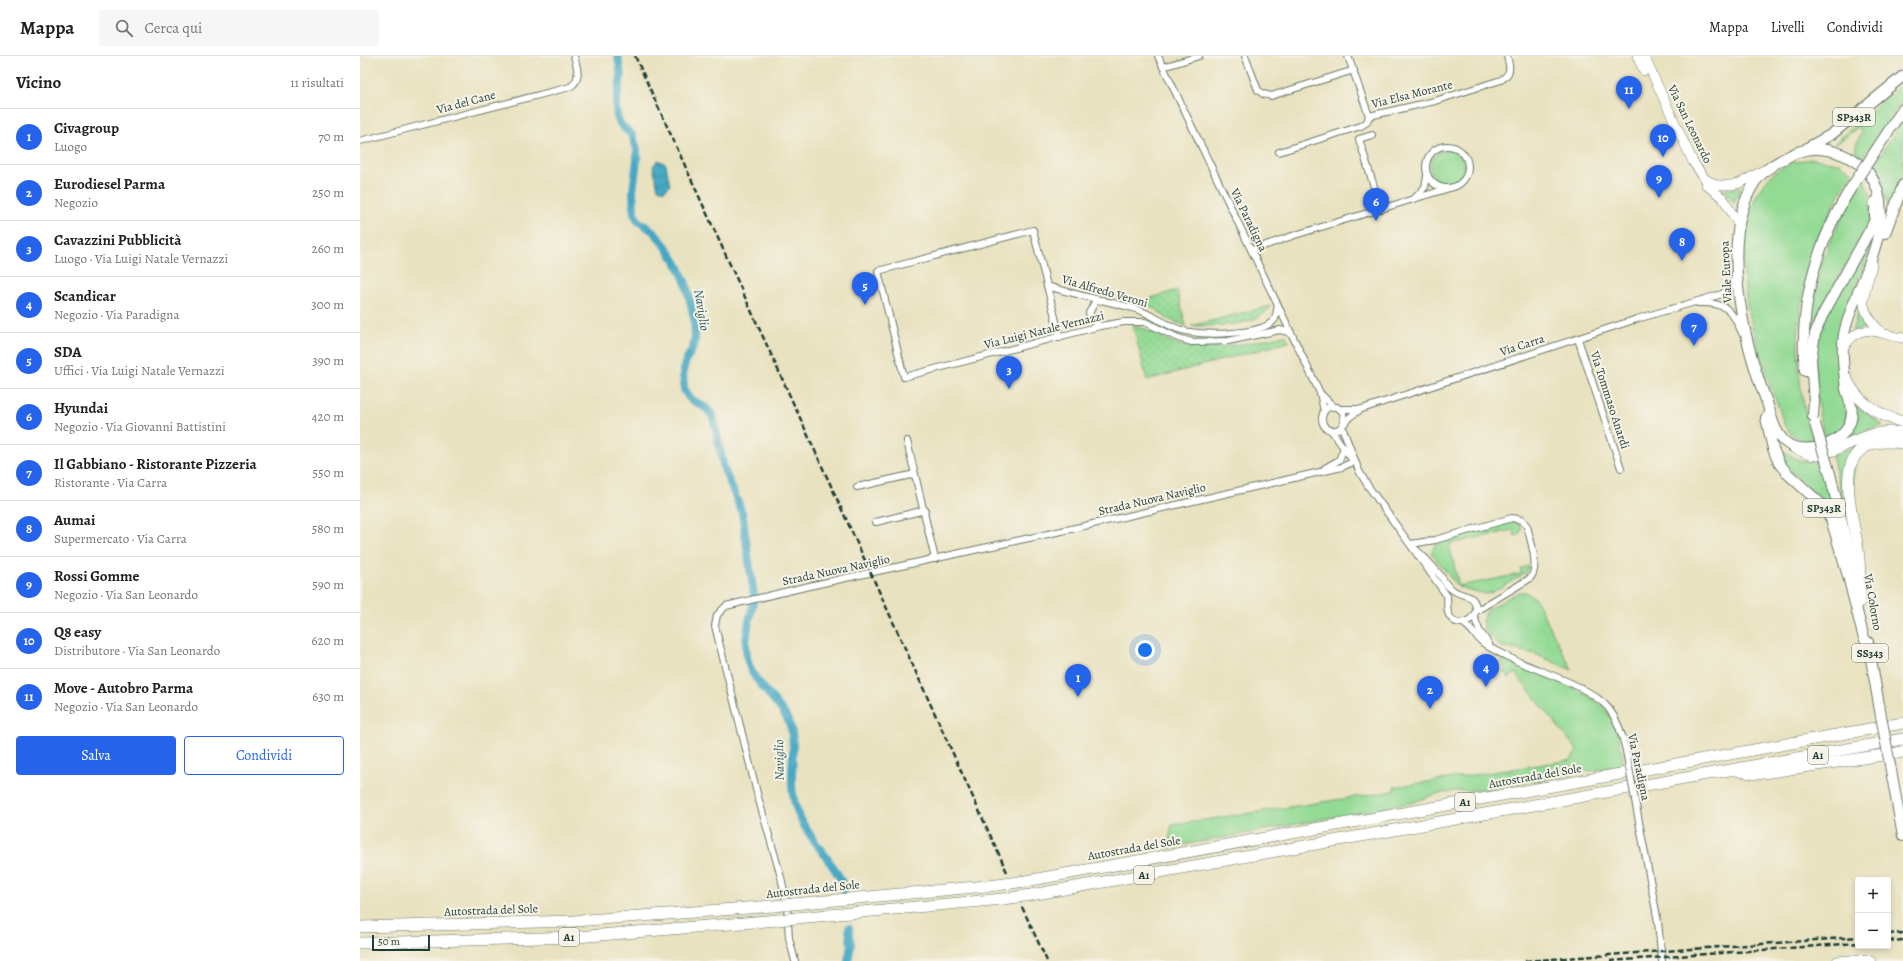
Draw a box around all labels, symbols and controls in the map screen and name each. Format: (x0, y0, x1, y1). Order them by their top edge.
search box (99, 10, 379, 46)
text: Mappa (20, 15, 75, 41)
icon: search (113, 17, 135, 39)
text: Cerca qui (145, 18, 202, 38)
text: Mappa (1709, 18, 1749, 37)
text: Livelli (1771, 18, 1805, 37)
text: Condividi (1827, 18, 1883, 37)
text: Vicino (16, 71, 61, 94)
text: 11 risultati (290, 74, 344, 91)
street label: Via Elsa Morante (1369, 76, 1454, 112)
pin: 11 (1616, 76, 1642, 109)
street label: Via San Leonardo (1664, 81, 1716, 166)
street label: Via del Cane (434, 86, 497, 118)
road number: SP343R (1833, 108, 1875, 126)
text: Civagroup (54, 118, 119, 138)
pin: 10 (1650, 124, 1676, 157)
text: 1 (27, 128, 31, 145)
text: 70 m (318, 128, 344, 145)
text: Luogo (54, 138, 87, 155)
pin: 9 (1646, 165, 1672, 198)
text: Eurodiesel Parma (54, 174, 165, 194)
text: 2 (26, 184, 32, 201)
text: 250 m (312, 184, 344, 201)
street label: Via Paradigna (1226, 185, 1271, 255)
pin: 6 (1363, 188, 1389, 221)
text: Negozio (54, 194, 98, 211)
pin: 8 (1669, 228, 1695, 261)
text: Cavazzini Pubblicità (54, 230, 181, 250)
text: 3 (26, 240, 32, 257)
text: 260 m (311, 240, 344, 257)
street label: Viale Europa (1716, 240, 1736, 304)
text: Luogo · Via Luigi Natale Vernazzi (54, 250, 228, 267)
street label: Via Alfredo Veroni (1059, 271, 1150, 311)
pin: 5 (852, 272, 878, 305)
text: Scandicar (54, 286, 116, 306)
water label: Naviglio (690, 288, 714, 332)
text: 4 (26, 296, 32, 313)
text: 300 m (311, 296, 344, 313)
text: Negozio · Via Paradigna (54, 306, 180, 323)
street label: Via Luigi Natale Vernazzi (981, 307, 1106, 353)
pin: 7 (1681, 313, 1707, 346)
street label: Via Carra (1497, 330, 1547, 360)
text: SDA (54, 342, 82, 362)
street label: Via Tommaso Anardi (1586, 348, 1633, 451)
text: 5 (26, 352, 32, 369)
text: 390 m (312, 352, 344, 369)
pin: 3 (996, 356, 1022, 389)
text: Uffici · Via Luigi Natale Vernazzi (54, 362, 225, 379)
text: Hyundai (54, 398, 108, 418)
text: 6 (26, 408, 32, 425)
text: 420 m (312, 408, 344, 425)
text: Negozio · Via Giovanni Battistini (54, 418, 226, 435)
text: Il Gabbiano - Ristorante Pizzeria (54, 454, 257, 474)
text: 7 (26, 464, 32, 481)
text: 550 m (313, 464, 344, 481)
text: Ristorante · Via Carra (54, 474, 167, 491)
street label: Strada Nuova Naviglio (1097, 479, 1207, 519)
road number: SP343R (1803, 499, 1845, 517)
text: Aumai (54, 510, 95, 530)
text: 8 (26, 520, 32, 537)
text: 580 m (312, 520, 344, 537)
text: Supermercato · Via Carra (54, 530, 187, 547)
street label: Strada Nuova Naviglio (781, 551, 891, 589)
text: Rossi Gomme (54, 566, 140, 586)
street label: Via Colorno (1860, 571, 1886, 632)
text: 9 (26, 576, 32, 593)
text: 590 m (312, 576, 344, 593)
text: Negozio · Via San Leonardo (54, 586, 198, 603)
text: Q8 easy (54, 622, 101, 642)
text: 10 (23, 632, 35, 649)
text: 620 m (311, 632, 344, 649)
your location (1135, 640, 1155, 660)
text: Distributore · Via San Leonardo (54, 642, 220, 659)
road number: SS343 (1852, 644, 1888, 662)
pin: 4 (1473, 654, 1499, 687)
pin: 1 (1065, 664, 1091, 697)
pin: 2 (1417, 676, 1443, 709)
text: Move - Autobro Parma (54, 678, 193, 698)
text: 11 (24, 688, 34, 705)
text: 630 m (312, 688, 344, 705)
text: Negozio · Via San Leonardo (54, 698, 198, 715)
street label: Via Paradigna (1624, 731, 1654, 802)
button: Salva (16, 736, 176, 775)
button: Condividi (184, 736, 344, 775)
water label: Naviglio (770, 739, 788, 781)
road number: A1 (1808, 746, 1828, 764)
street label: Autostrada del Sole (1486, 760, 1583, 792)
road number: A1 (1455, 793, 1475, 811)
street label: Autostrada del Sole (1085, 832, 1182, 864)
road number: A1 (1134, 866, 1154, 884)
street label: Autostrada del Sole (764, 876, 861, 902)
map controls (1855, 877, 1891, 949)
button: + (1855, 877, 1891, 913)
street label: Autostrada del Sole (443, 900, 538, 920)
button: − (1855, 913, 1891, 949)
road number: A1 (559, 928, 579, 946)
scale bar (372, 933, 430, 952)
text: 50 m (378, 934, 400, 949)

